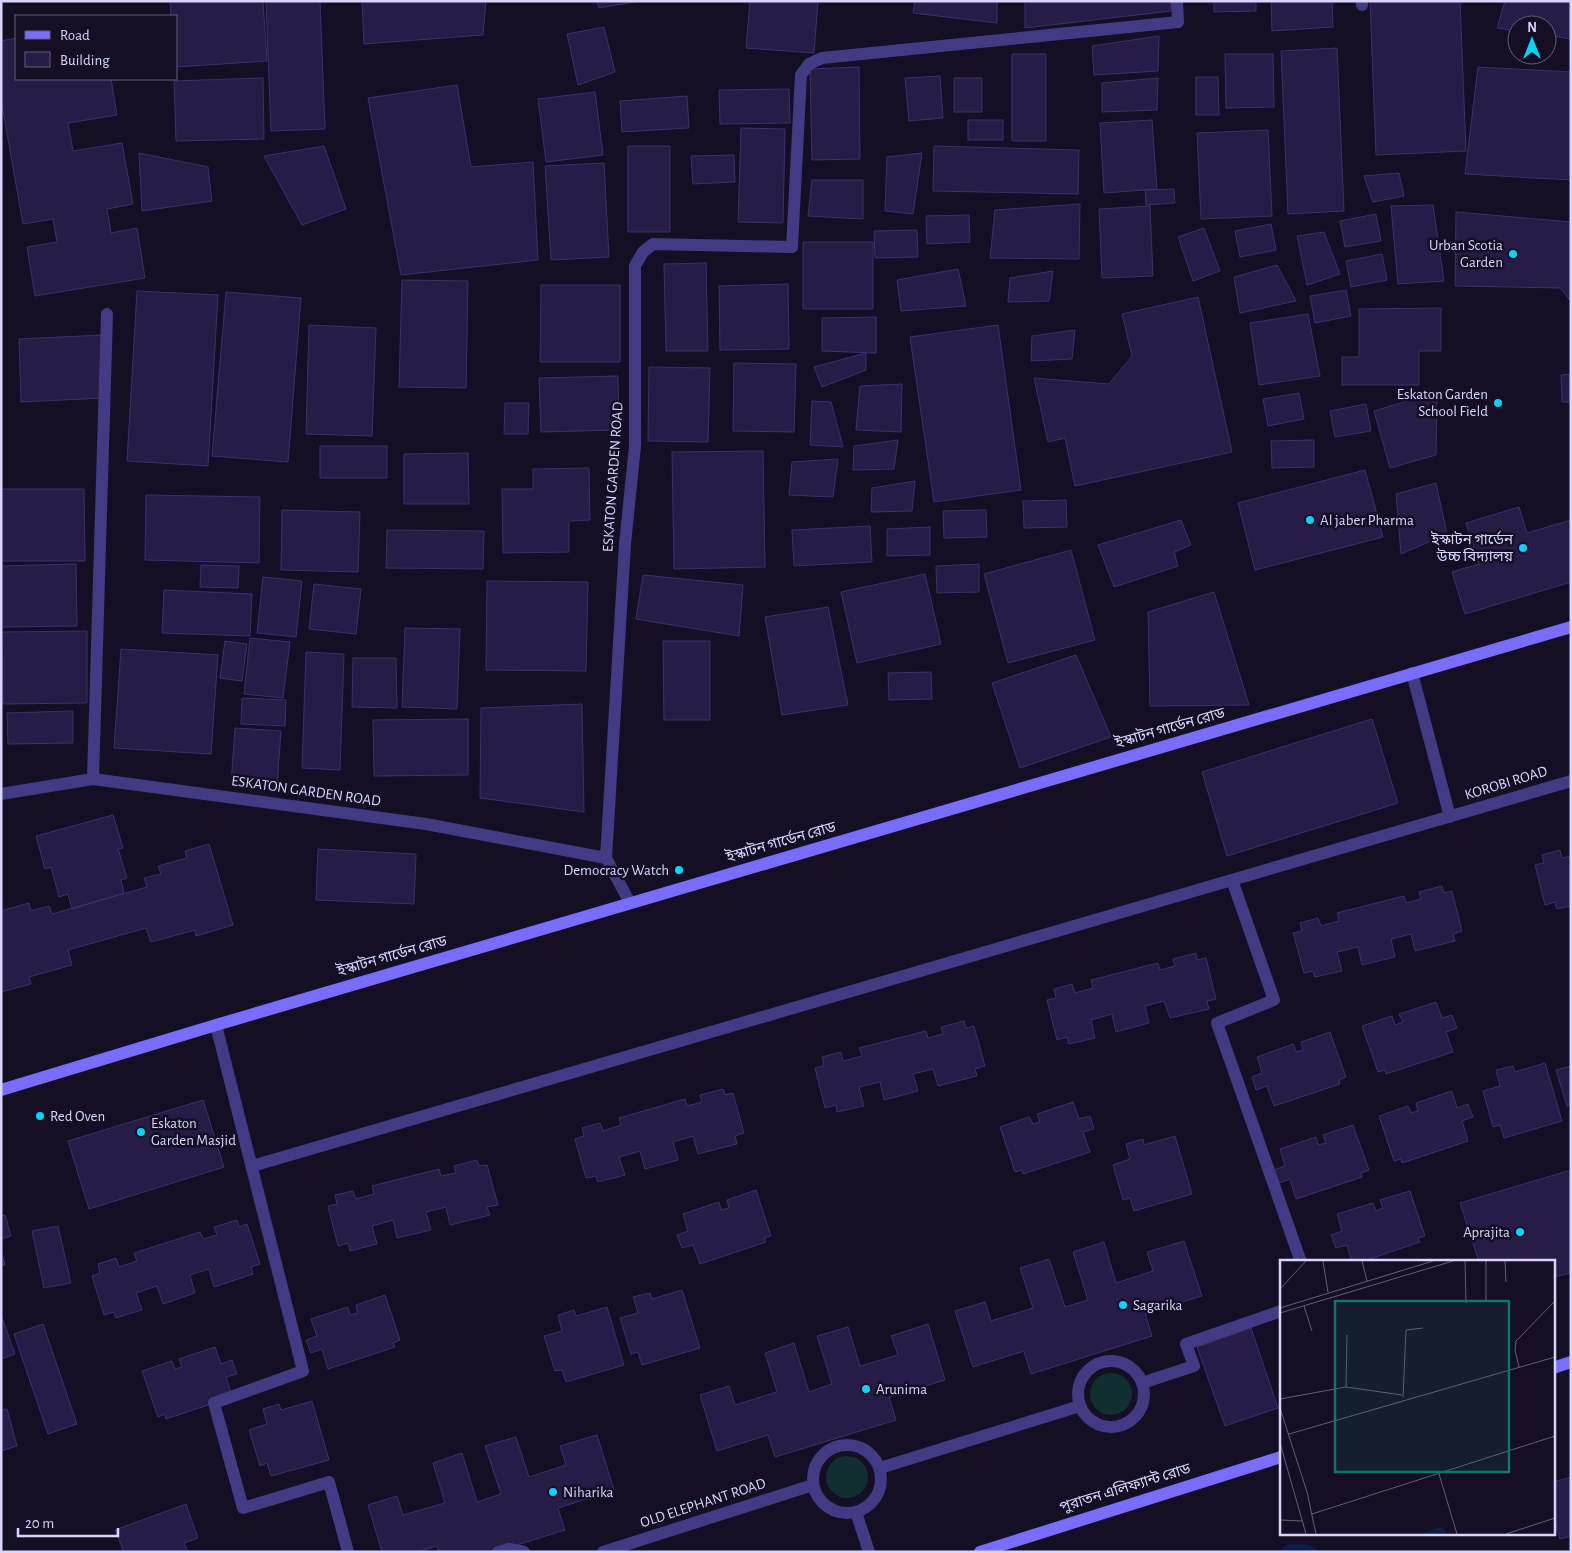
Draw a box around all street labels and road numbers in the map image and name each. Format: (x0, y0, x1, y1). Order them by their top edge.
street label: ESKATON GARDEN ROAD (600, 401, 626, 553)
street label: ইস্কাটন গার্ডেন রোড (1112, 703, 1227, 751)
street label: KOROBI ROAD (1463, 763, 1549, 803)
street label: ESKATON GARDEN ROAD (230, 773, 382, 809)
street label: ইস্কাটন গার্ডেন রোড (723, 817, 838, 865)
street label: ইস্কাটন গার্ডেন রোড (334, 931, 449, 979)
street label: পুরাতন এলিফ্যান্ট রোড (1057, 1460, 1193, 1516)
street label: OLD ELEPHANT ROAD (638, 1476, 768, 1530)

